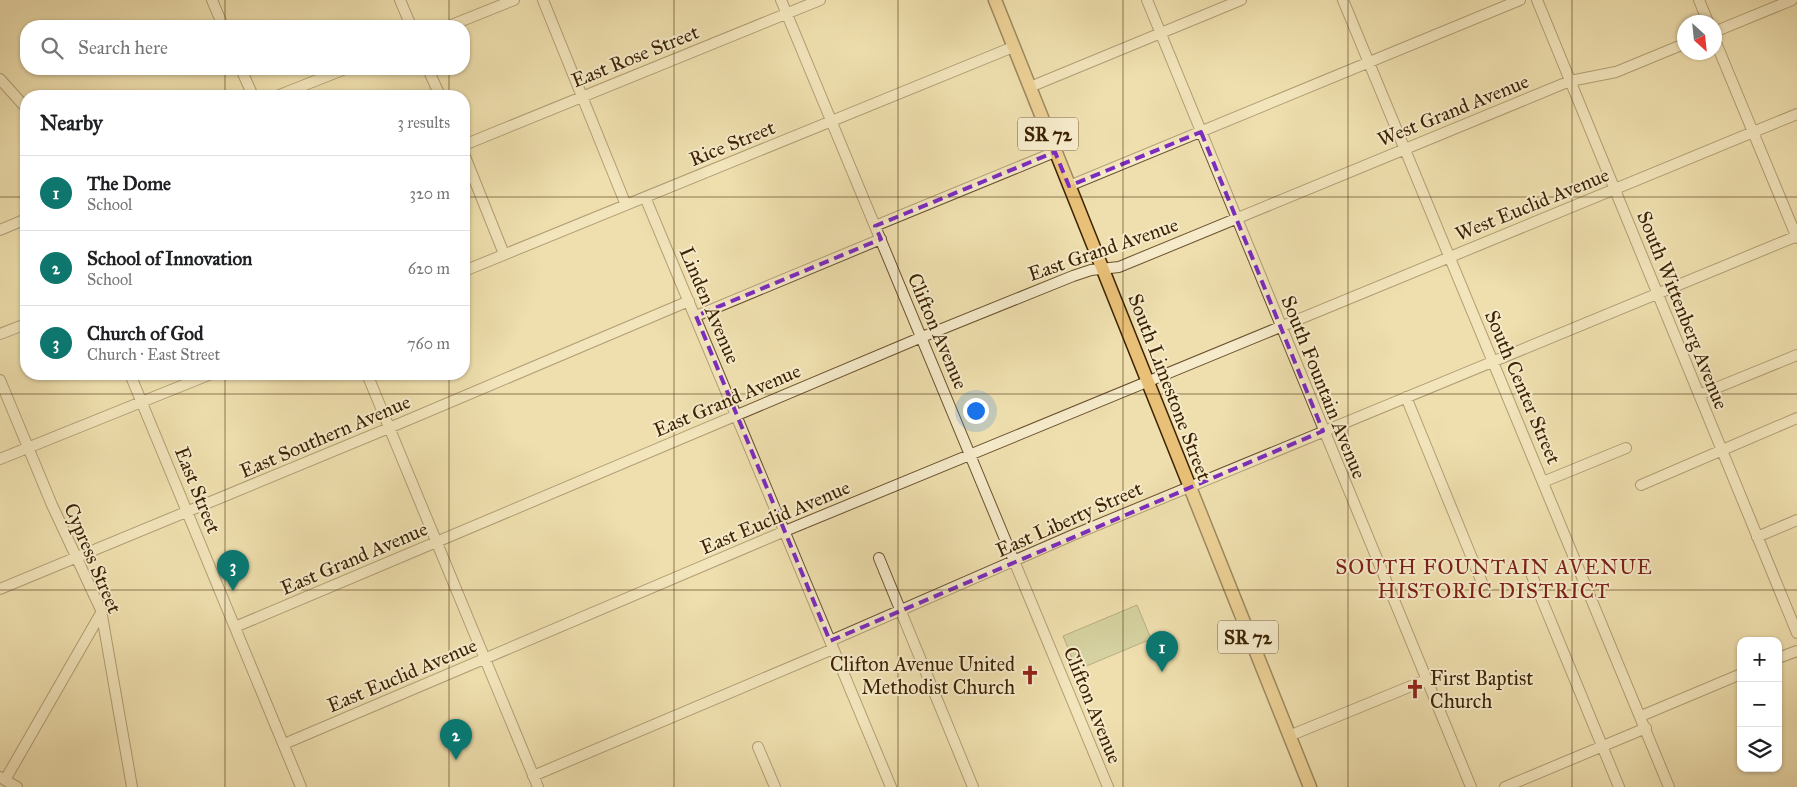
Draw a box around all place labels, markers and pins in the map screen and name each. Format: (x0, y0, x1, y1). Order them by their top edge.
pin: 3 (217, 550, 249, 591)
pin: 1 (1146, 631, 1178, 672)
place label: Clifton Avenue United Methodist Church (830, 652, 1015, 699)
church icon: Clifton Avenue United Methodist Church (1019, 664, 1041, 686)
place label: First Baptist Church (1430, 666, 1533, 713)
church icon: First Baptist Church (1404, 678, 1426, 700)
pin: 2 (440, 719, 472, 760)

